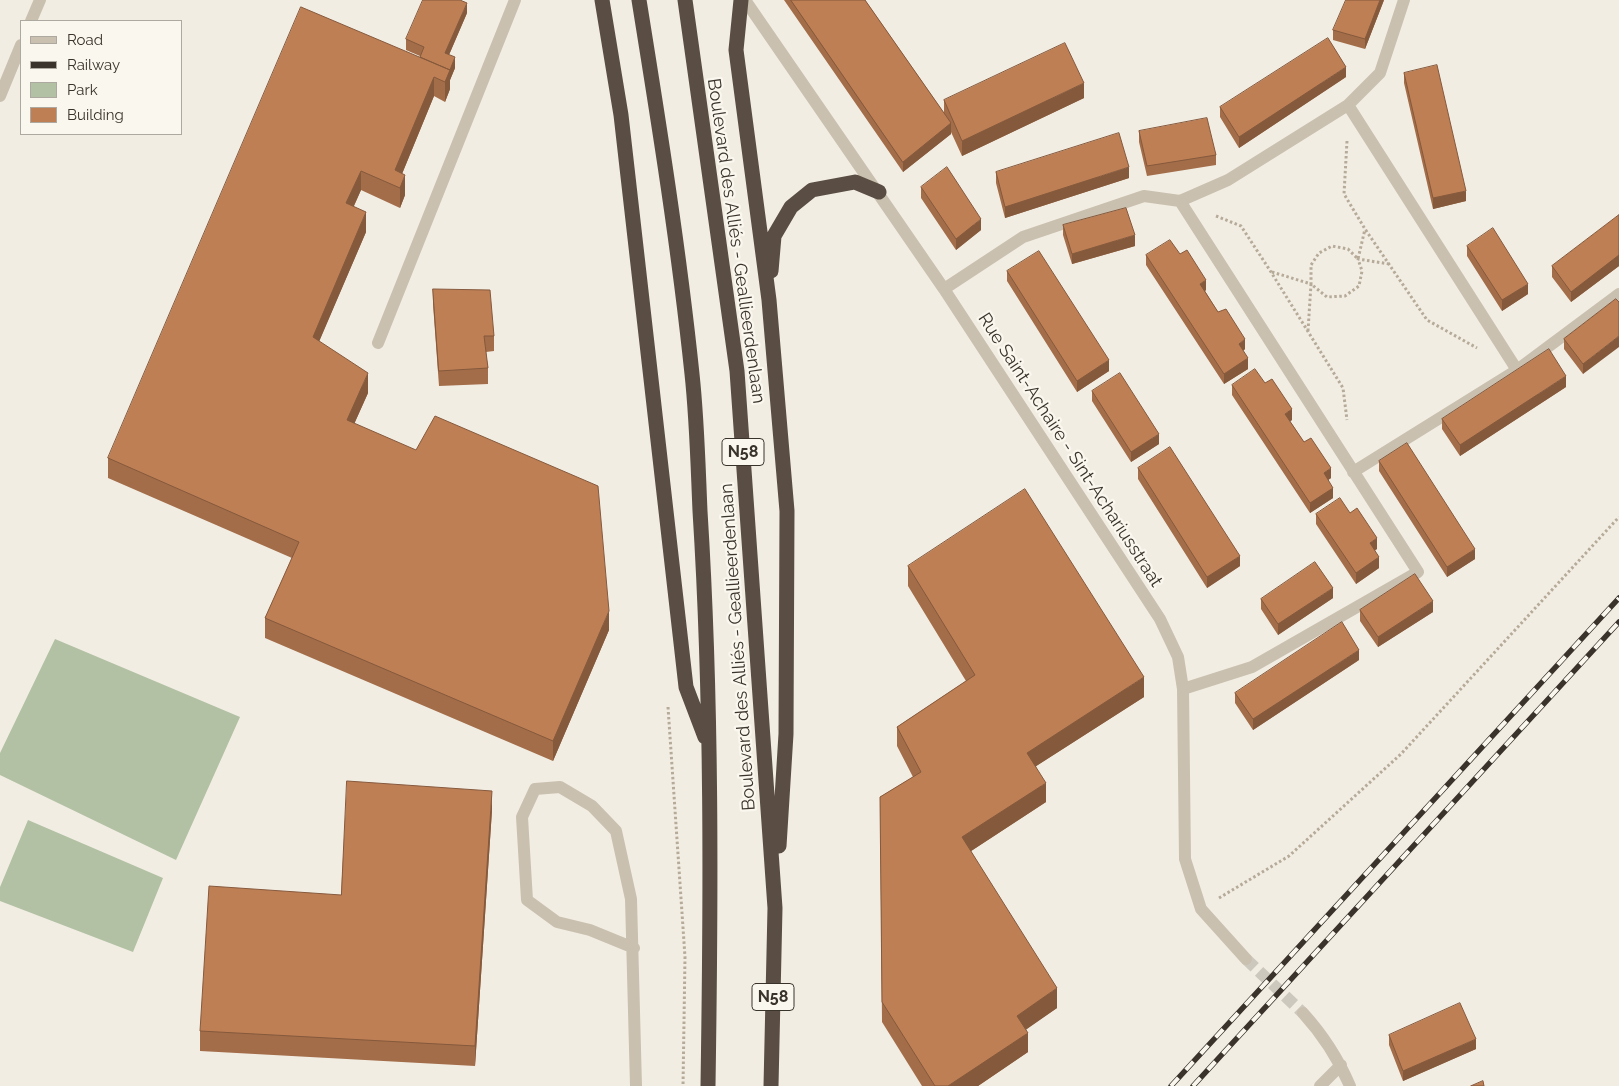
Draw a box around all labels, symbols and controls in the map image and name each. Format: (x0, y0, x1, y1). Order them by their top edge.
legend (20, 20, 182, 135)
text: Road (67, 31, 103, 49)
text: Railway (67, 56, 120, 74)
street label: Boulevard des Alliés - Geallieerdenlaan (702, 77, 770, 405)
text: Park (67, 81, 98, 99)
text: Building (67, 106, 124, 124)
street label: Rue Saint-Achaire - Sint-Achariusstraat (973, 309, 1167, 591)
road number: N58 (722, 438, 764, 466)
street label: Boulevard des Alliés - Geallieerdenlaan (716, 483, 760, 811)
road number: N58 (752, 984, 794, 1010)

